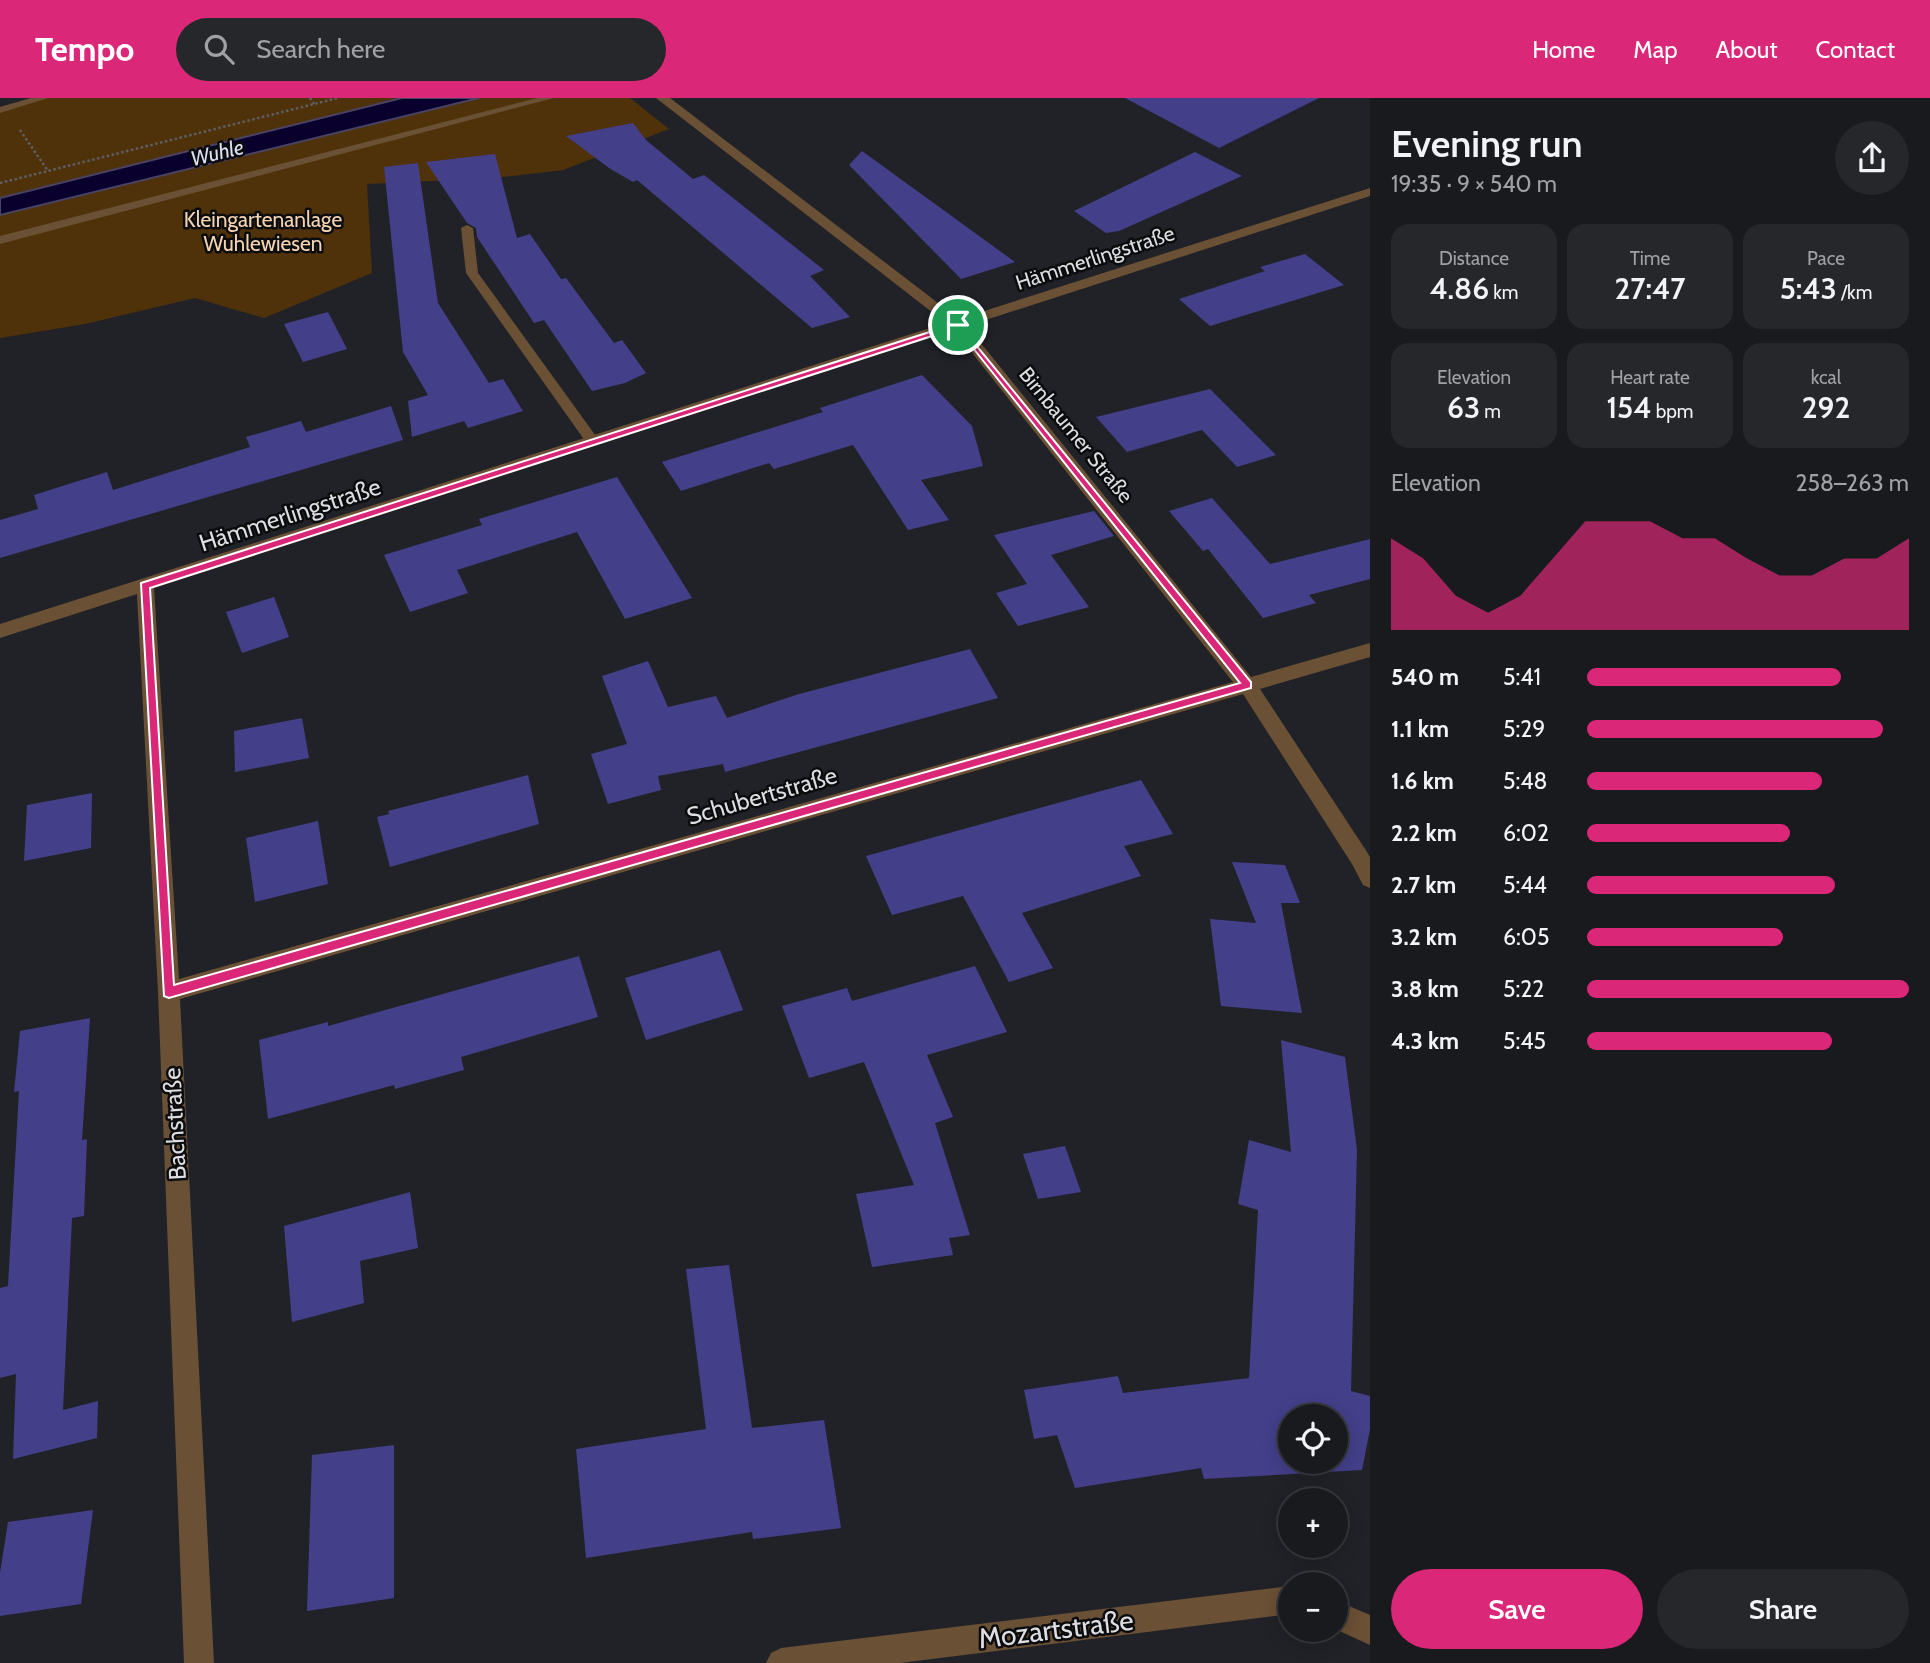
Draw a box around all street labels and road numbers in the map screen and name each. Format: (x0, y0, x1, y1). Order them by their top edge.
street label: Hämmerlingstraße (1012, 220, 1178, 295)
street label: Birnbaumer Straße (1014, 362, 1139, 508)
street label: Hämmerlingstraße (195, 471, 384, 558)
street label: Schubertstraße (683, 760, 840, 831)
street label: Bachstraße (157, 1067, 192, 1181)
street label: Mozartstraße (977, 1603, 1135, 1655)

